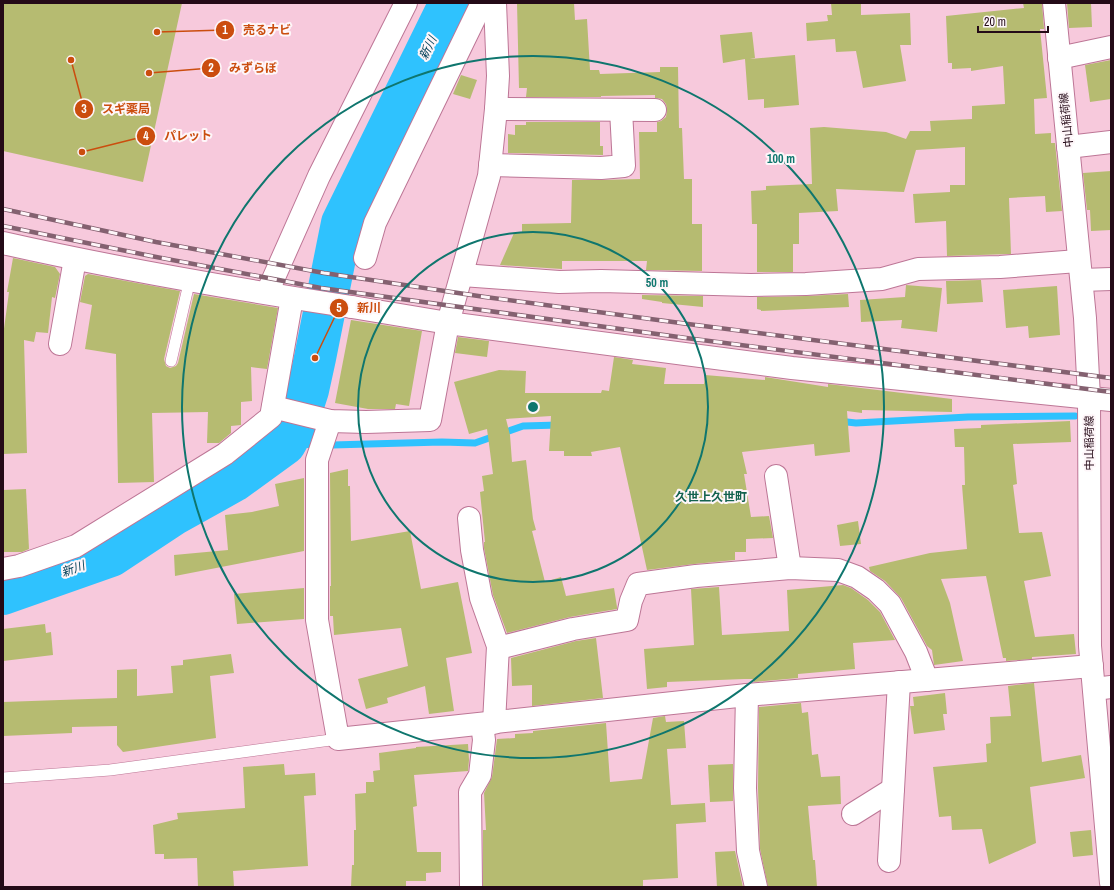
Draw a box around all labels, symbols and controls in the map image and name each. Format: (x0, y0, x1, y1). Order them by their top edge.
scale bar (978, 8, 1048, 34)
text: 20 m (984, 14, 1006, 30)
callout: 売るナビ (215, 18, 299, 42)
text: 1 (222, 22, 228, 38)
text: 売るナビ (243, 22, 291, 38)
water label: 新川 (416, 32, 441, 62)
callout: みずらぼ (201, 56, 285, 80)
text: 2 (208, 60, 214, 76)
text: みずらぼ (229, 60, 277, 76)
street label: 中山稲荷線 (1056, 92, 1076, 148)
callout: スギ薬局 (74, 97, 158, 121)
text: 3 (81, 101, 87, 117)
text: スギ薬局 (102, 101, 150, 117)
callout: パレット (136, 124, 220, 148)
text: 4 (143, 128, 149, 144)
text: パレット (164, 128, 212, 144)
text: 100 m (767, 151, 795, 167)
text: 50 m (646, 275, 668, 291)
callout: 新川 (329, 296, 389, 320)
text: 5 (336, 300, 342, 316)
text: 新川 (357, 300, 381, 316)
centre of rings (526, 400, 540, 414)
street label: 中山稲荷線 (1082, 416, 1096, 471)
district label: 久世上久世町 (675, 489, 747, 505)
water label: 新川 (59, 557, 89, 580)

